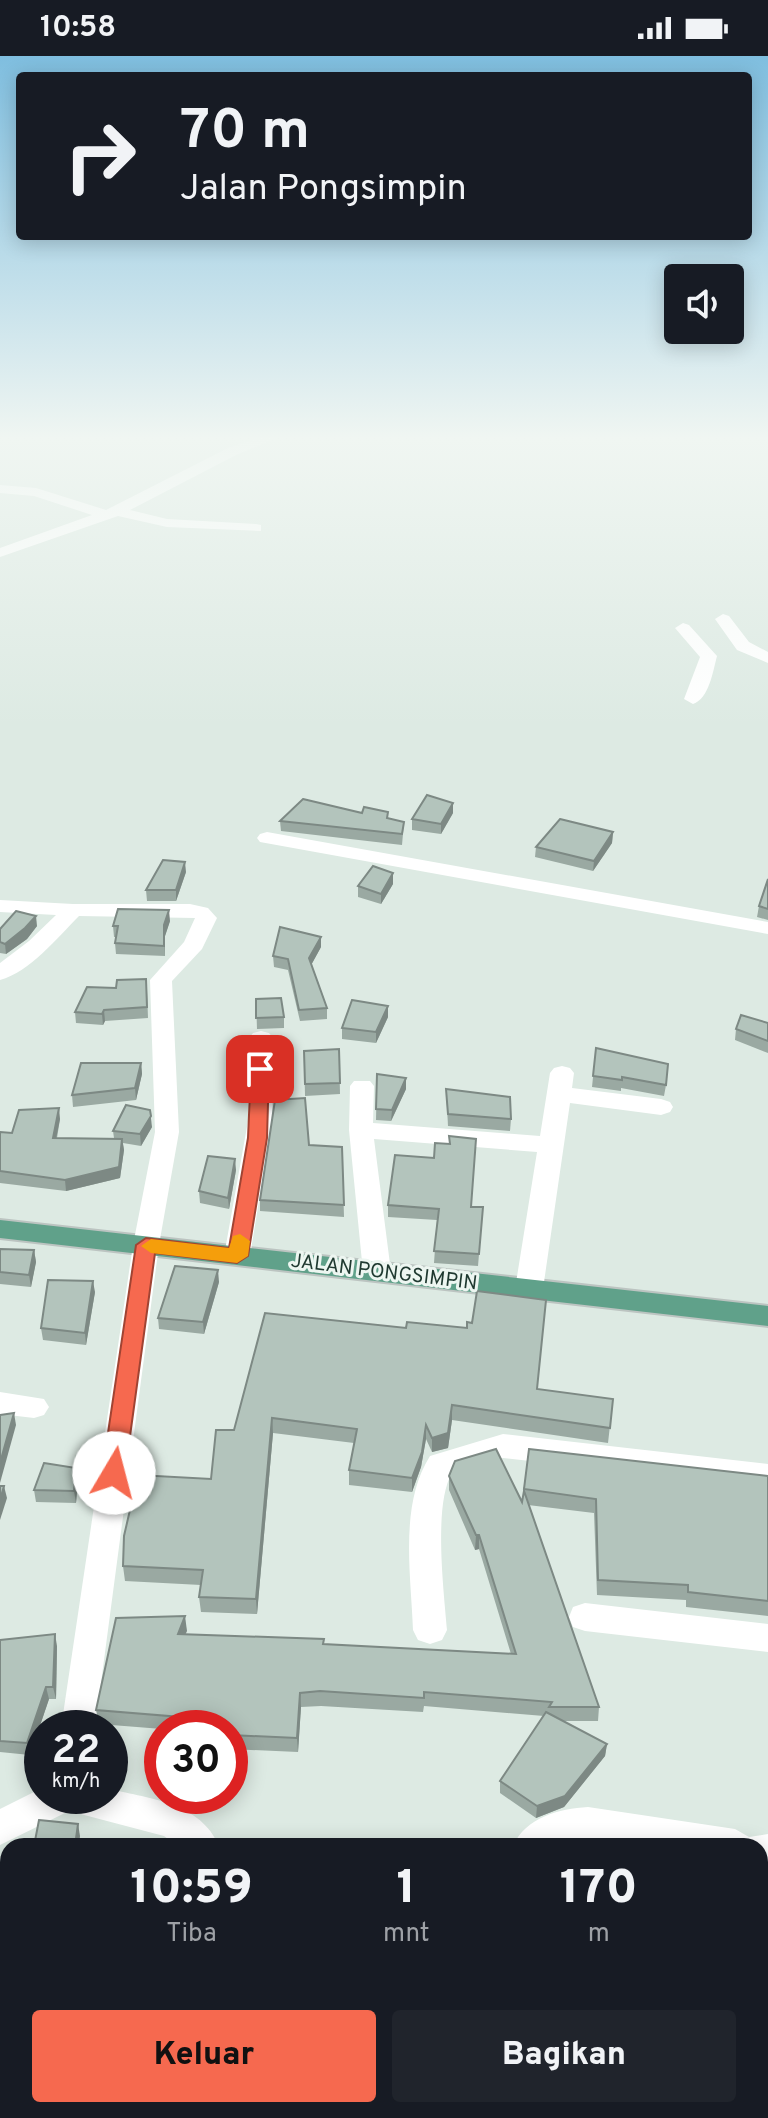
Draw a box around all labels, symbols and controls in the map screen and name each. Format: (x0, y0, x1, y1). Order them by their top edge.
text: 10:58 (40, 10, 116, 47)
text: 70 m (180, 98, 310, 168)
icon: right (48, 104, 152, 208)
text: Jalan Pongsimpin (180, 167, 467, 213)
map controls (664, 264, 744, 344)
button: sound (664, 264, 744, 344)
pin (226, 1035, 294, 1103)
icon: arrive (238, 1047, 282, 1091)
street label: JALAN PONGSIMPIN (289, 1249, 479, 1297)
position arrow (72, 1431, 156, 1515)
speed limit sign: 30 (144, 1710, 248, 1814)
text: 22 (52, 1727, 100, 1777)
text: km/h (52, 1769, 100, 1795)
text: 10:59 (130, 1860, 253, 1920)
text: 1 (396, 1860, 416, 1920)
text: 170 (560, 1860, 638, 1920)
text: Tiba (166, 1918, 217, 1951)
text: mnt (383, 1918, 430, 1951)
text: m (588, 1918, 610, 1951)
button: Keluar (32, 2010, 376, 2102)
button: Bagikan (392, 2010, 736, 2102)

